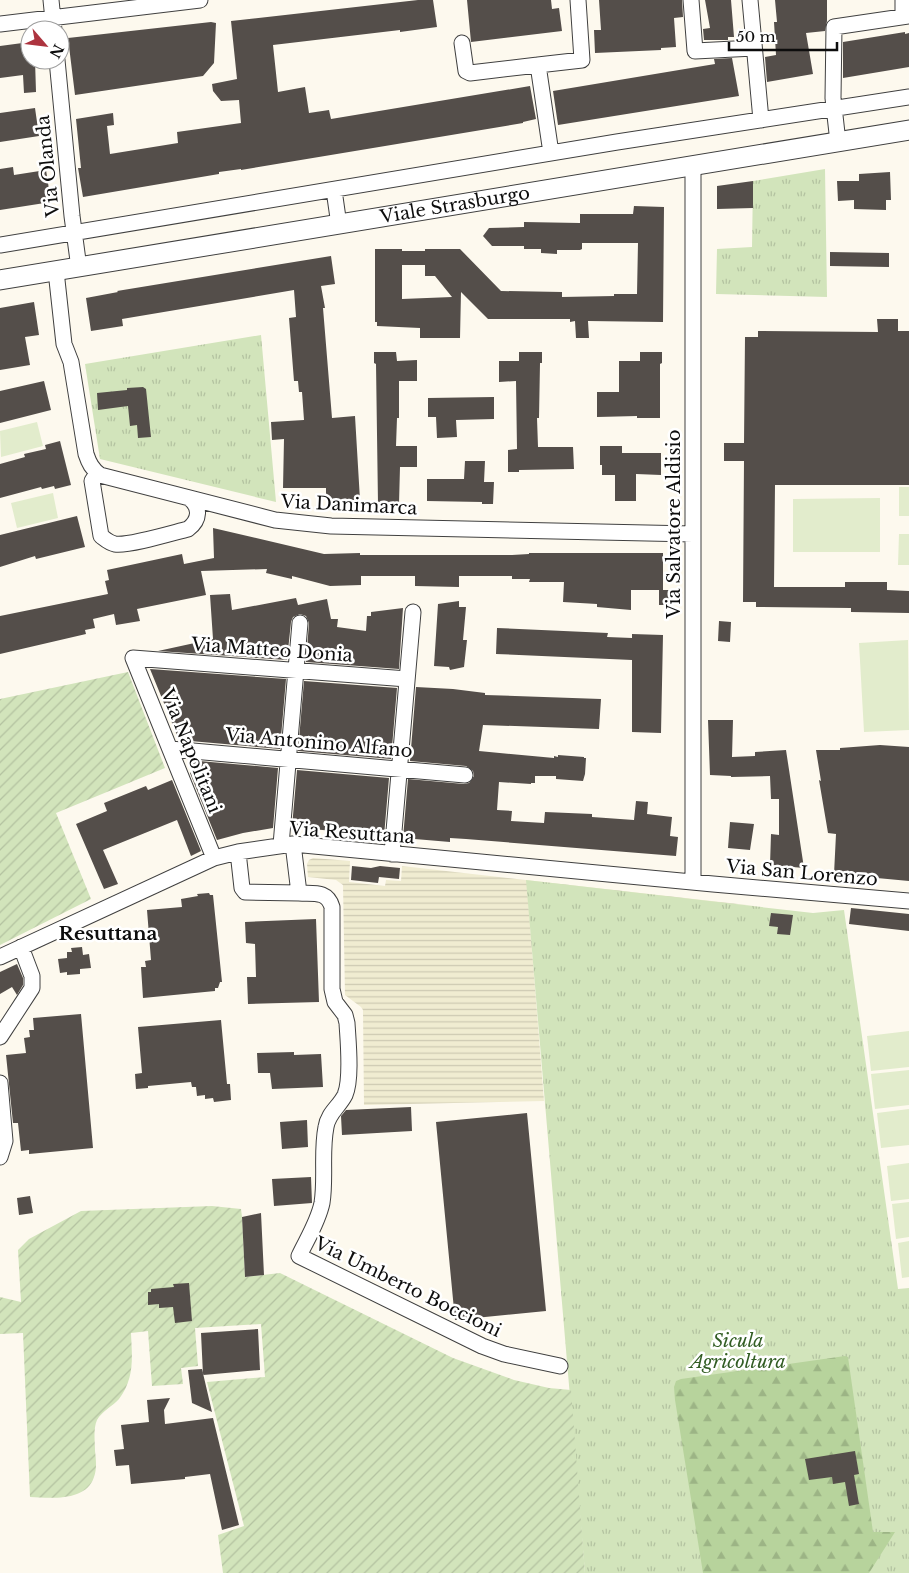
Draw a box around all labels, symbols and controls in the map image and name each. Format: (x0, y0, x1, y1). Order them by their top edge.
north arrow (20, 20, 70, 70)
scale bar (729, 20, 836, 52)
text: 50 m (736, 27, 776, 46)
text: N (45, 41, 68, 61)
street label: Via Olanda (32, 114, 64, 219)
street label: Viale Strasburgo (377, 182, 531, 228)
street label: Via Salvatore Aldisio (663, 430, 685, 619)
street label: Via Danimarca (279, 490, 418, 520)
street label: Via Matteo Donia (190, 633, 353, 667)
street label: Via Napolitani (156, 685, 226, 816)
street label: Via Antonino Alfano (224, 724, 413, 762)
street label: Via Resuttana (288, 818, 415, 848)
street label: Via San Lorenzo (724, 855, 879, 891)
district label: Resuttana (59, 922, 158, 945)
street label: Via Umberto Boccioni (310, 1232, 505, 1342)
park label: Sicula Agricoltura (688, 1330, 786, 1373)

